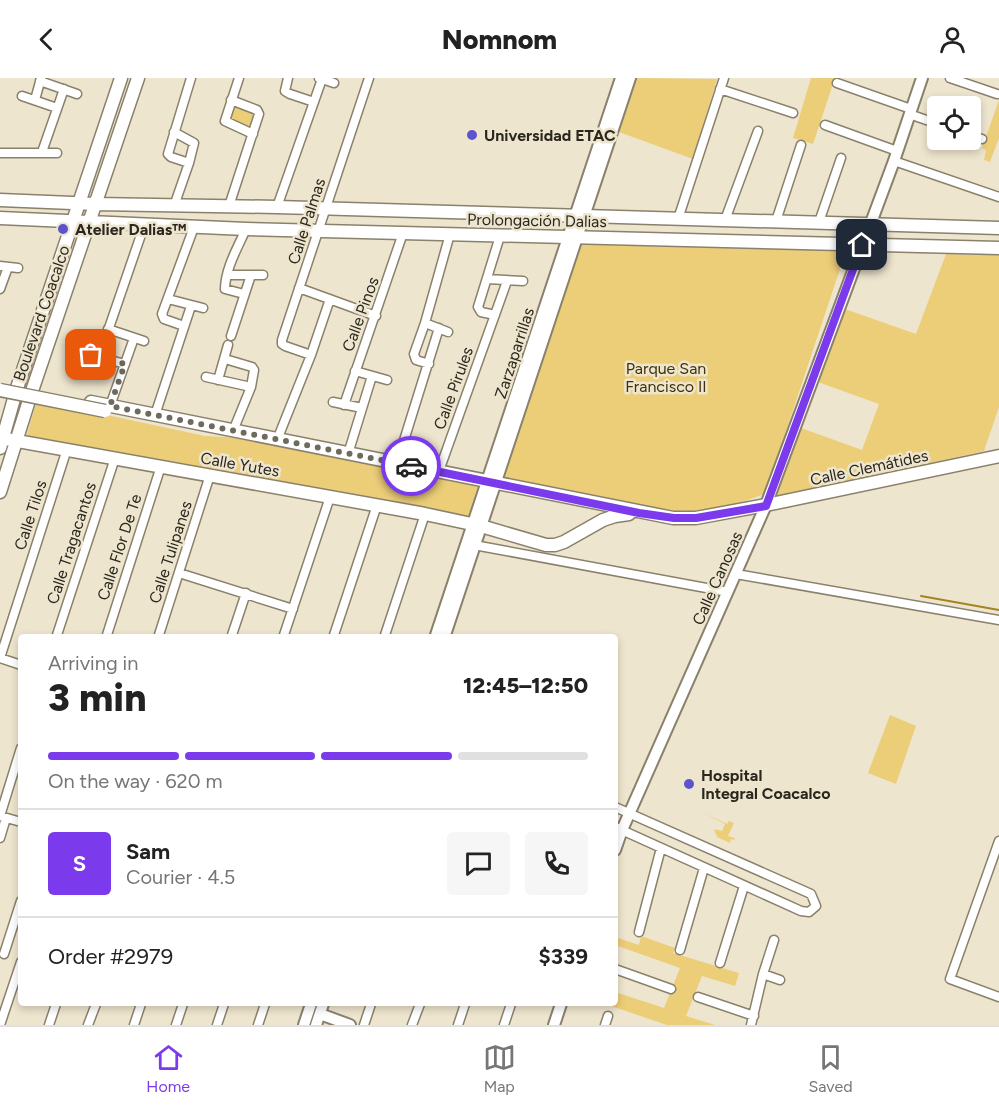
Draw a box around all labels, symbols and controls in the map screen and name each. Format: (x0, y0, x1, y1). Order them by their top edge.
icon: back (30, 23, 63, 56)
text: Nomnom (442, 23, 557, 56)
icon: person (936, 23, 969, 56)
map controls (927, 96, 981, 150)
button: locate (927, 96, 981, 150)
place label: Universidad ETAC (484, 126, 616, 145)
marker: Universidad ETAC (465, 128, 479, 142)
street label: Calle Palmas (284, 176, 329, 267)
street label: Prolongación Dalias (467, 210, 607, 231)
pin (836, 219, 887, 270)
place label: Atelier Dalias™ (75, 220, 186, 239)
marker: Atelier Dalias™ (56, 222, 70, 236)
icon: home (845, 228, 878, 261)
street label: Boulevard Coacalco (9, 243, 74, 384)
street label: Calle Pinos (338, 274, 383, 354)
street label: Zarzaparrillas (491, 305, 538, 401)
pin (65, 329, 116, 380)
icon: bag (74, 338, 107, 371)
street label: Calle Pirules (430, 344, 477, 432)
park label: Parque San Francisco II (625, 359, 707, 396)
courier (381, 436, 441, 496)
street label: Calle Clemátides (808, 446, 930, 489)
street label: Calle Yutes (199, 448, 281, 481)
icon: car (395, 450, 428, 483)
street label: Calle Tilos (10, 478, 51, 552)
street label: Calle Tragacantos (43, 480, 100, 607)
street label: Calle Flor De Te (93, 491, 146, 603)
street label: Calle Tulipanes (145, 499, 196, 606)
street label: Calle Canosas (688, 528, 747, 628)
text: Arriving in (48, 651, 138, 675)
text: 12:45–12:50 (463, 672, 588, 699)
text: 3 min (48, 674, 146, 721)
place label: Hospital Integral Coacalco (701, 766, 830, 803)
text: On the way · 620 m (48, 769, 222, 793)
marker: Hospital Integral Coacalco (682, 777, 696, 791)
button: chat (447, 832, 510, 895)
button: phone (525, 832, 588, 895)
text: Sam (126, 838, 170, 865)
text: S (73, 850, 86, 877)
text: Courier · 4.5 (126, 865, 235, 889)
text: Order #2979 (48, 943, 173, 970)
text: $339 (539, 943, 588, 970)
tab: Home (146, 1041, 190, 1096)
tab: Map (483, 1041, 516, 1096)
tab: Saved (808, 1041, 853, 1096)

